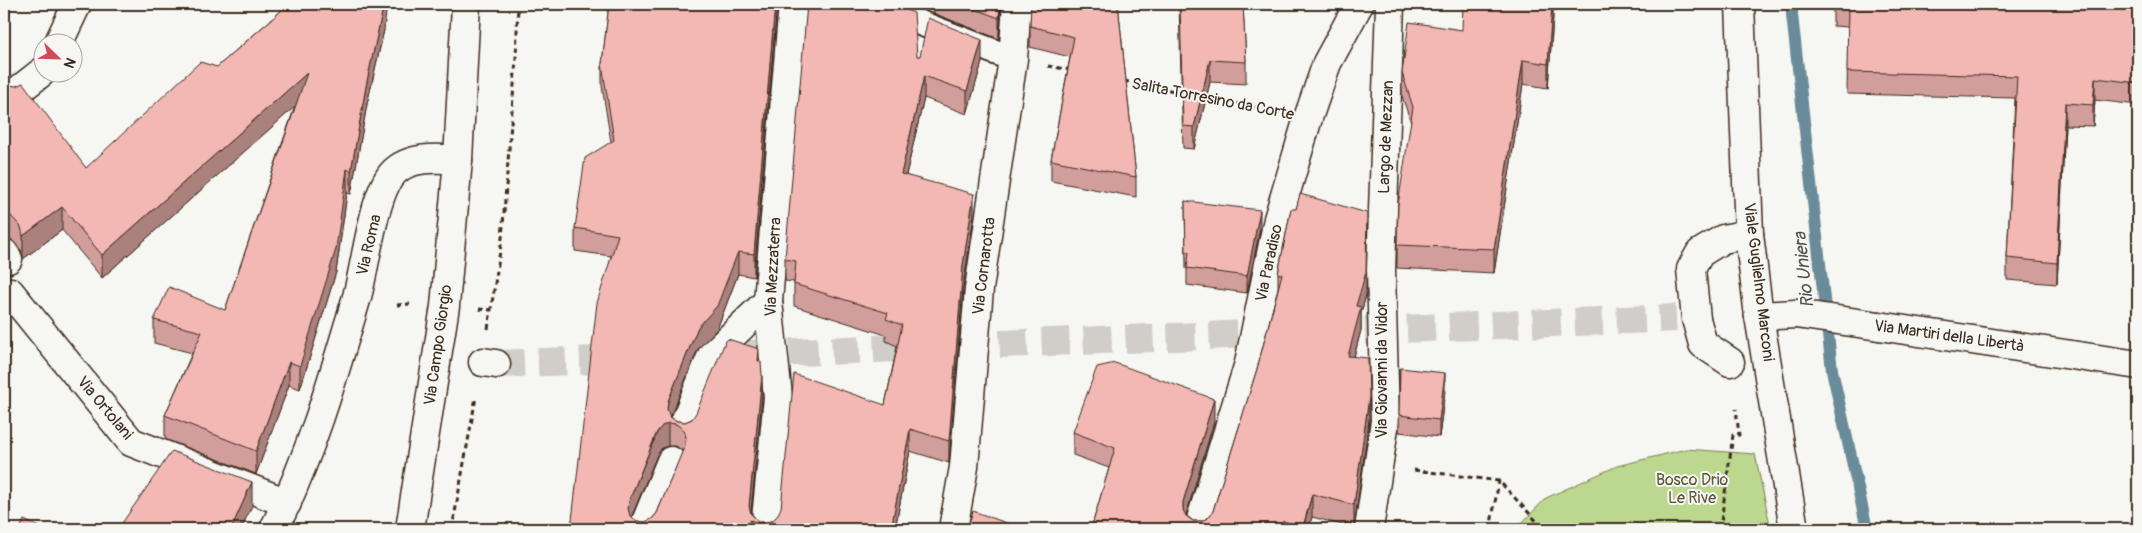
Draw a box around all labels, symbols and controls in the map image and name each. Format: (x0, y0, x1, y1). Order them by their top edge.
north arrow (32, 32, 82, 82)
text: N (60, 55, 79, 71)
street label: Salita Torresino da Corte (1130, 73, 1296, 125)
street label: Largo de Mezzan (1374, 80, 1398, 194)
street label: Viale Guglielmo Marconi (1739, 202, 1779, 363)
street label: Via Roma (352, 212, 386, 278)
street label: Via Cornarotta (968, 216, 1000, 316)
street label: Via Mezzaterra (760, 217, 786, 317)
street label: Via Paradiso (1251, 222, 1287, 304)
water label: Rio Uniera (1788, 229, 1819, 309)
street label: Via Campo Giorgio (420, 283, 456, 407)
street label: Via Giovanni da Vidor (1372, 301, 1392, 439)
street label: Via Martiri della Libertà (1873, 316, 2025, 356)
street label: Via Ortolani (73, 372, 137, 444)
park label: Bosco Drio Le Rive (1656, 470, 1728, 508)

